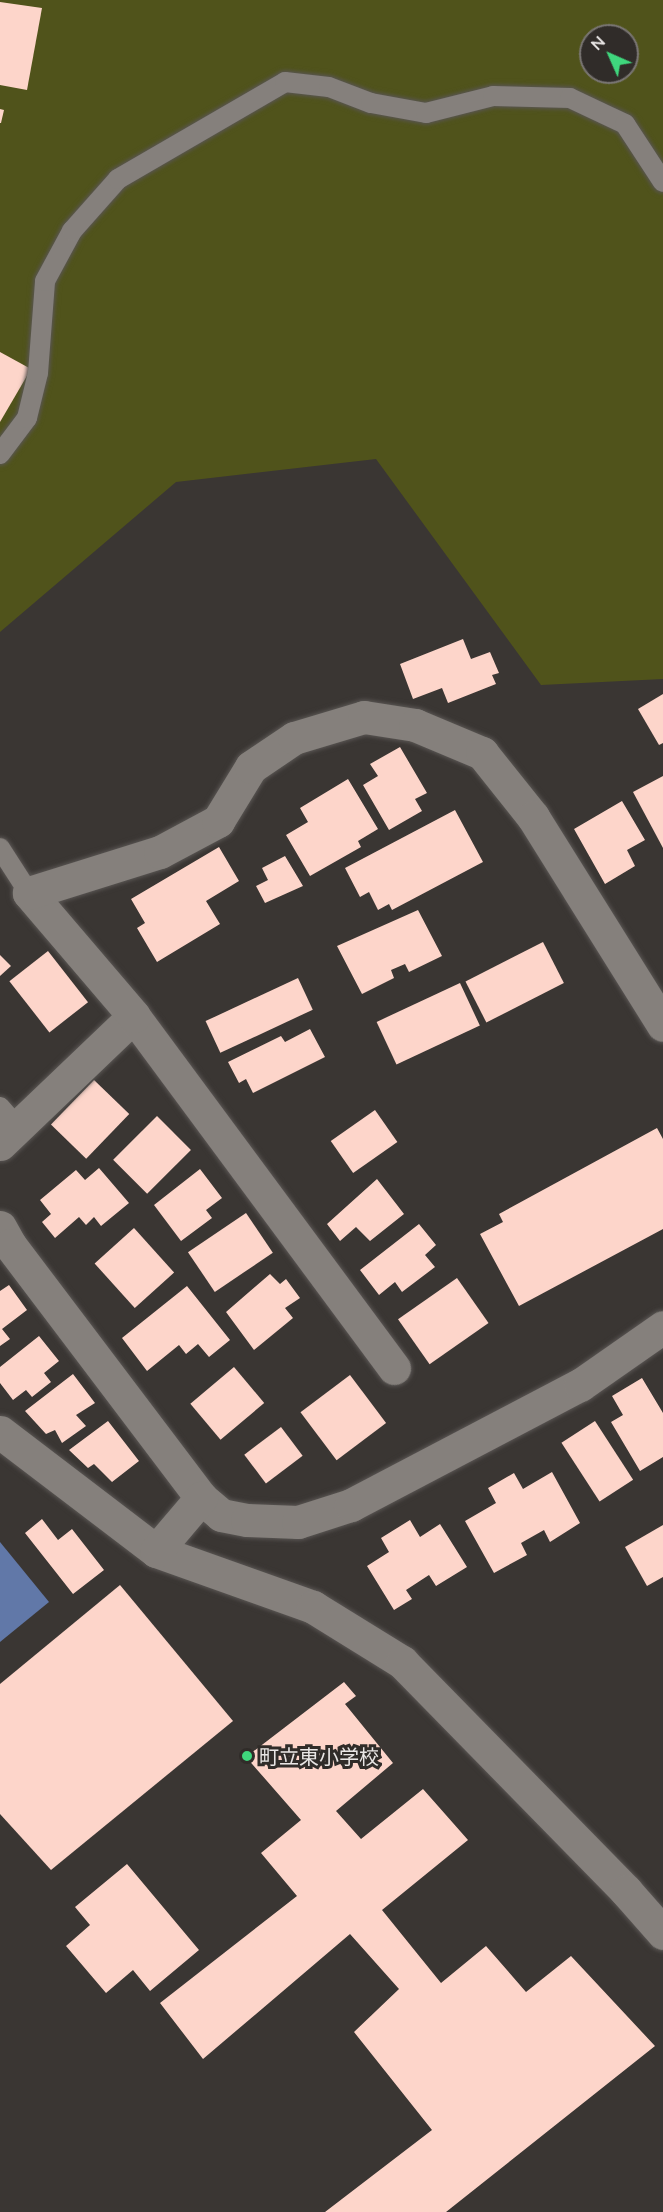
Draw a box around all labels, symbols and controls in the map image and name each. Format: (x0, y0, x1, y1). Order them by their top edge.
north arrow (579, 24, 639, 84)
text: N (586, 31, 608, 53)
place label: 町立東小学校 (259, 1744, 379, 1768)
marker: 町立東小学校 (240, 1749, 254, 1763)

